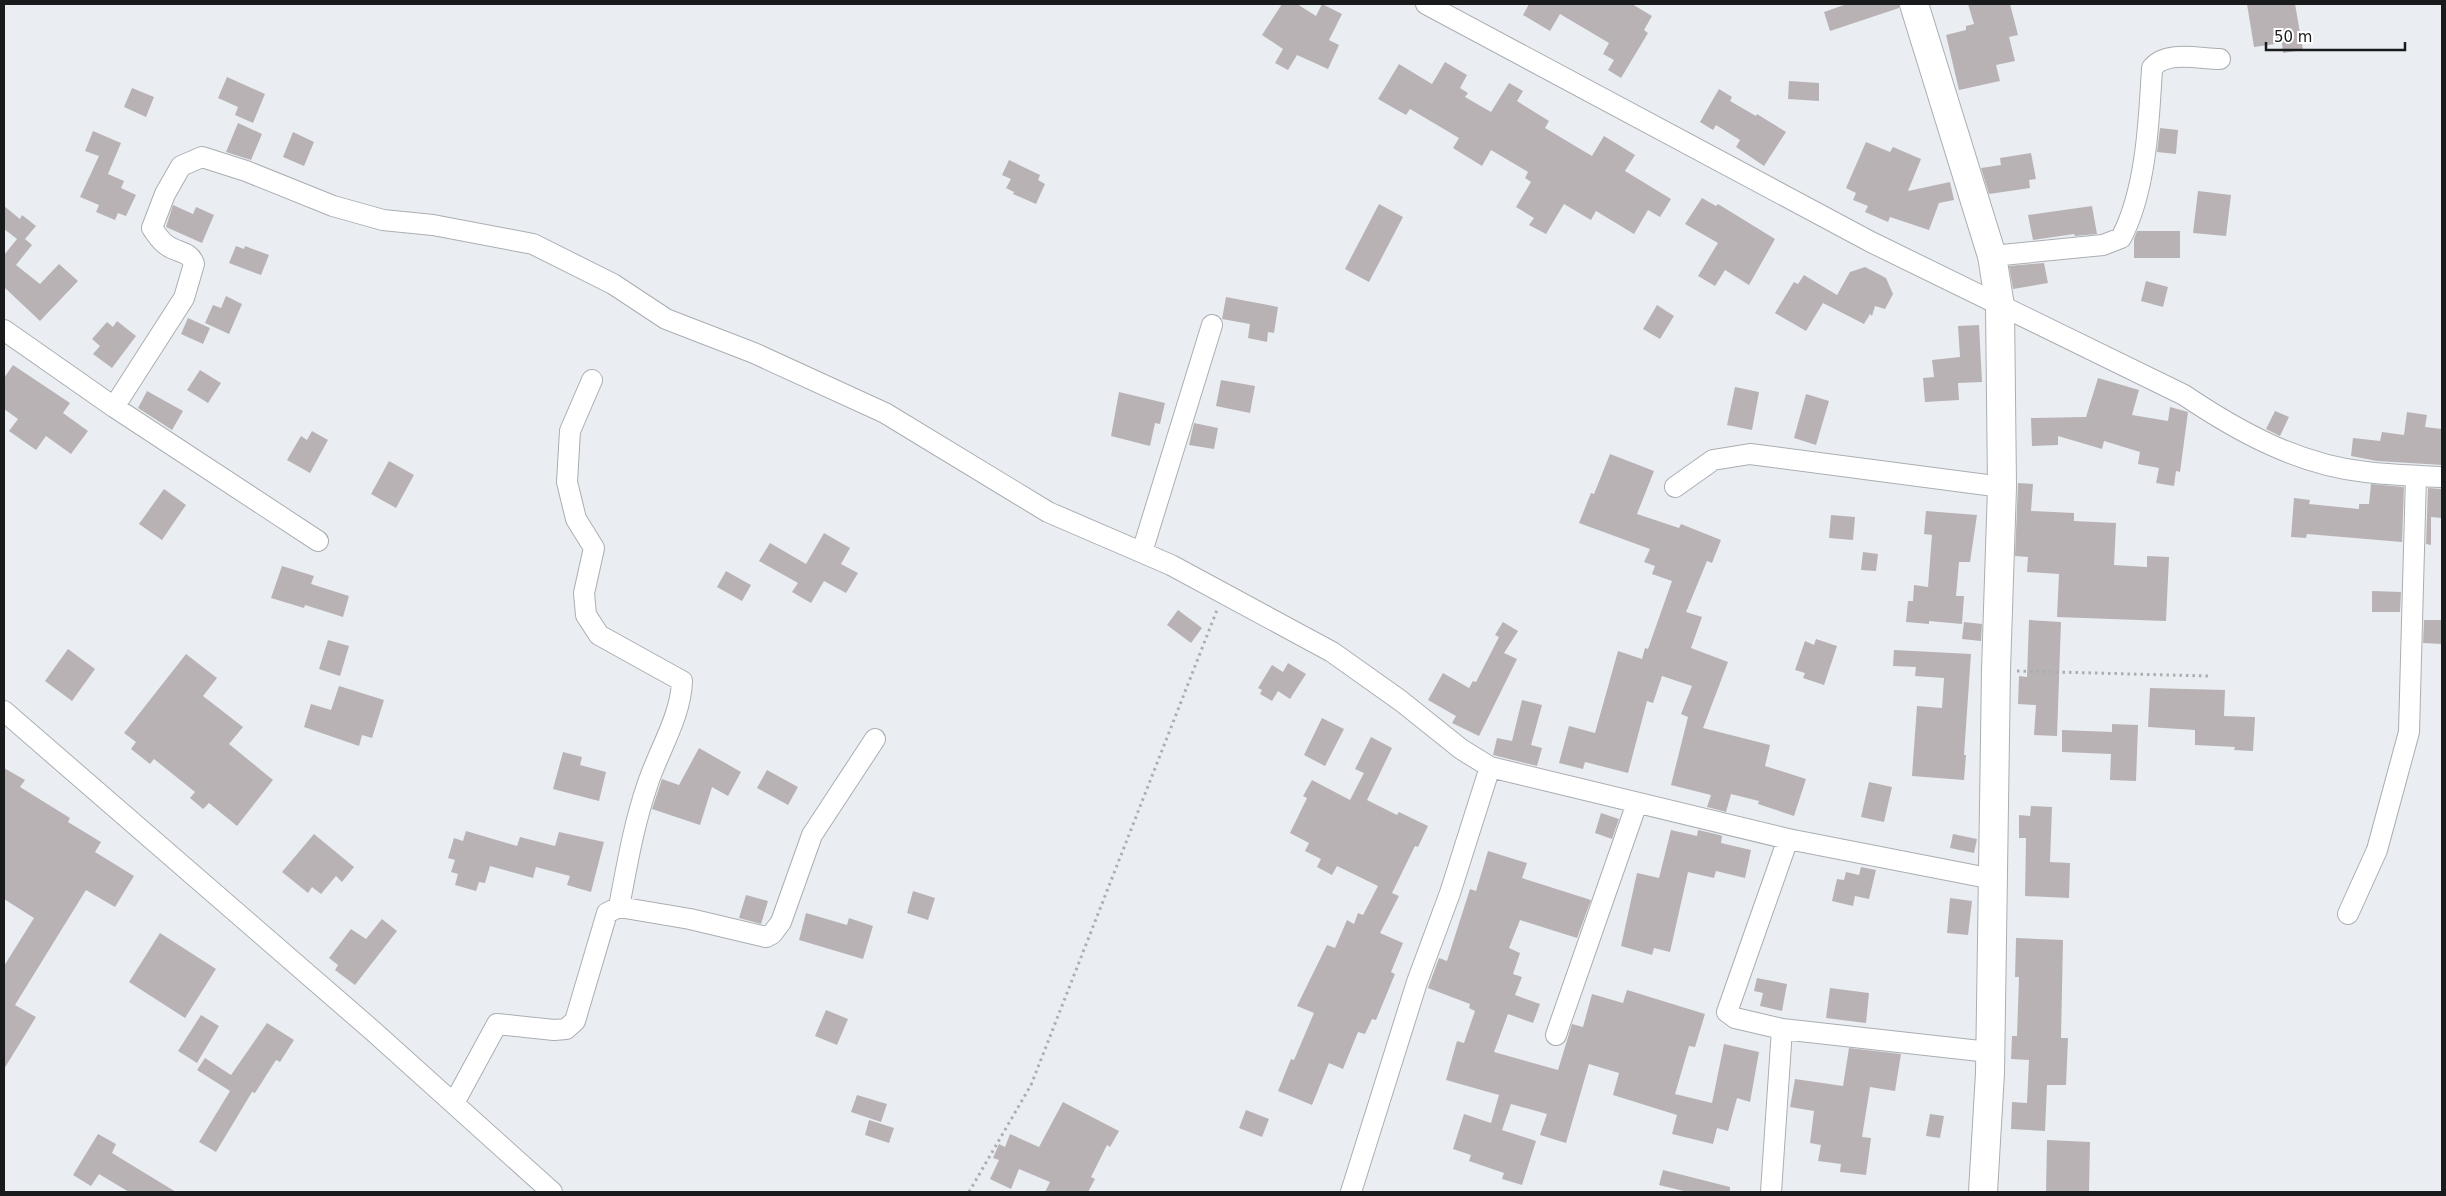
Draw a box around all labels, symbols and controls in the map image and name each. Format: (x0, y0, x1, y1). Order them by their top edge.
scale bar (2266, 20, 2405, 52)
text: 50 m (2274, 28, 2312, 46)

